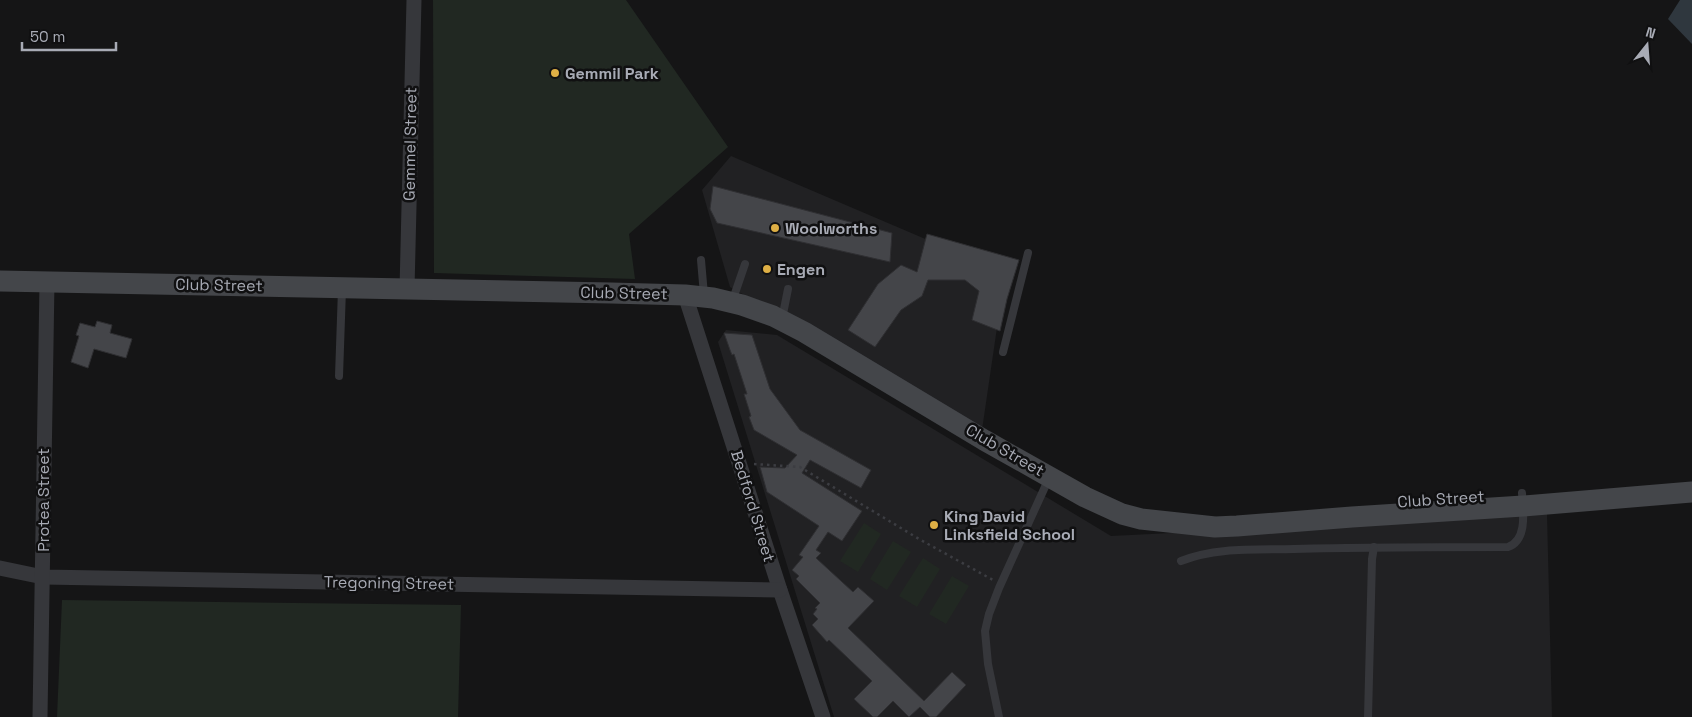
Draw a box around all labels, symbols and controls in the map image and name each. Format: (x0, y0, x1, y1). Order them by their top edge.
scale bar (22, 20, 116, 52)
north arrow (1622, 20, 1672, 70)
text: N (1644, 23, 1658, 43)
text: 50 m (30, 27, 65, 46)
place label: Gemmil Park (565, 63, 659, 84)
marker: Gemmil Park (549, 67, 561, 79)
street label: Gemmel Street (399, 87, 421, 201)
place label: Woolworths (785, 218, 877, 239)
marker: Woolworths (769, 222, 781, 234)
place label: Engen (777, 259, 825, 280)
marker: Engen (761, 263, 773, 275)
street label: Club Street (175, 274, 263, 296)
street label: Club Street (580, 282, 668, 304)
street label: Club Street (962, 419, 1048, 481)
street label: Bedford Street (726, 447, 780, 565)
street label: Protea Street (33, 448, 54, 552)
street label: Club Street (1397, 485, 1485, 513)
place label: King David Linksfield School (944, 506, 1075, 545)
marker: King David Linksfield School (928, 519, 940, 531)
street label: Tregoning Street (324, 571, 454, 595)

